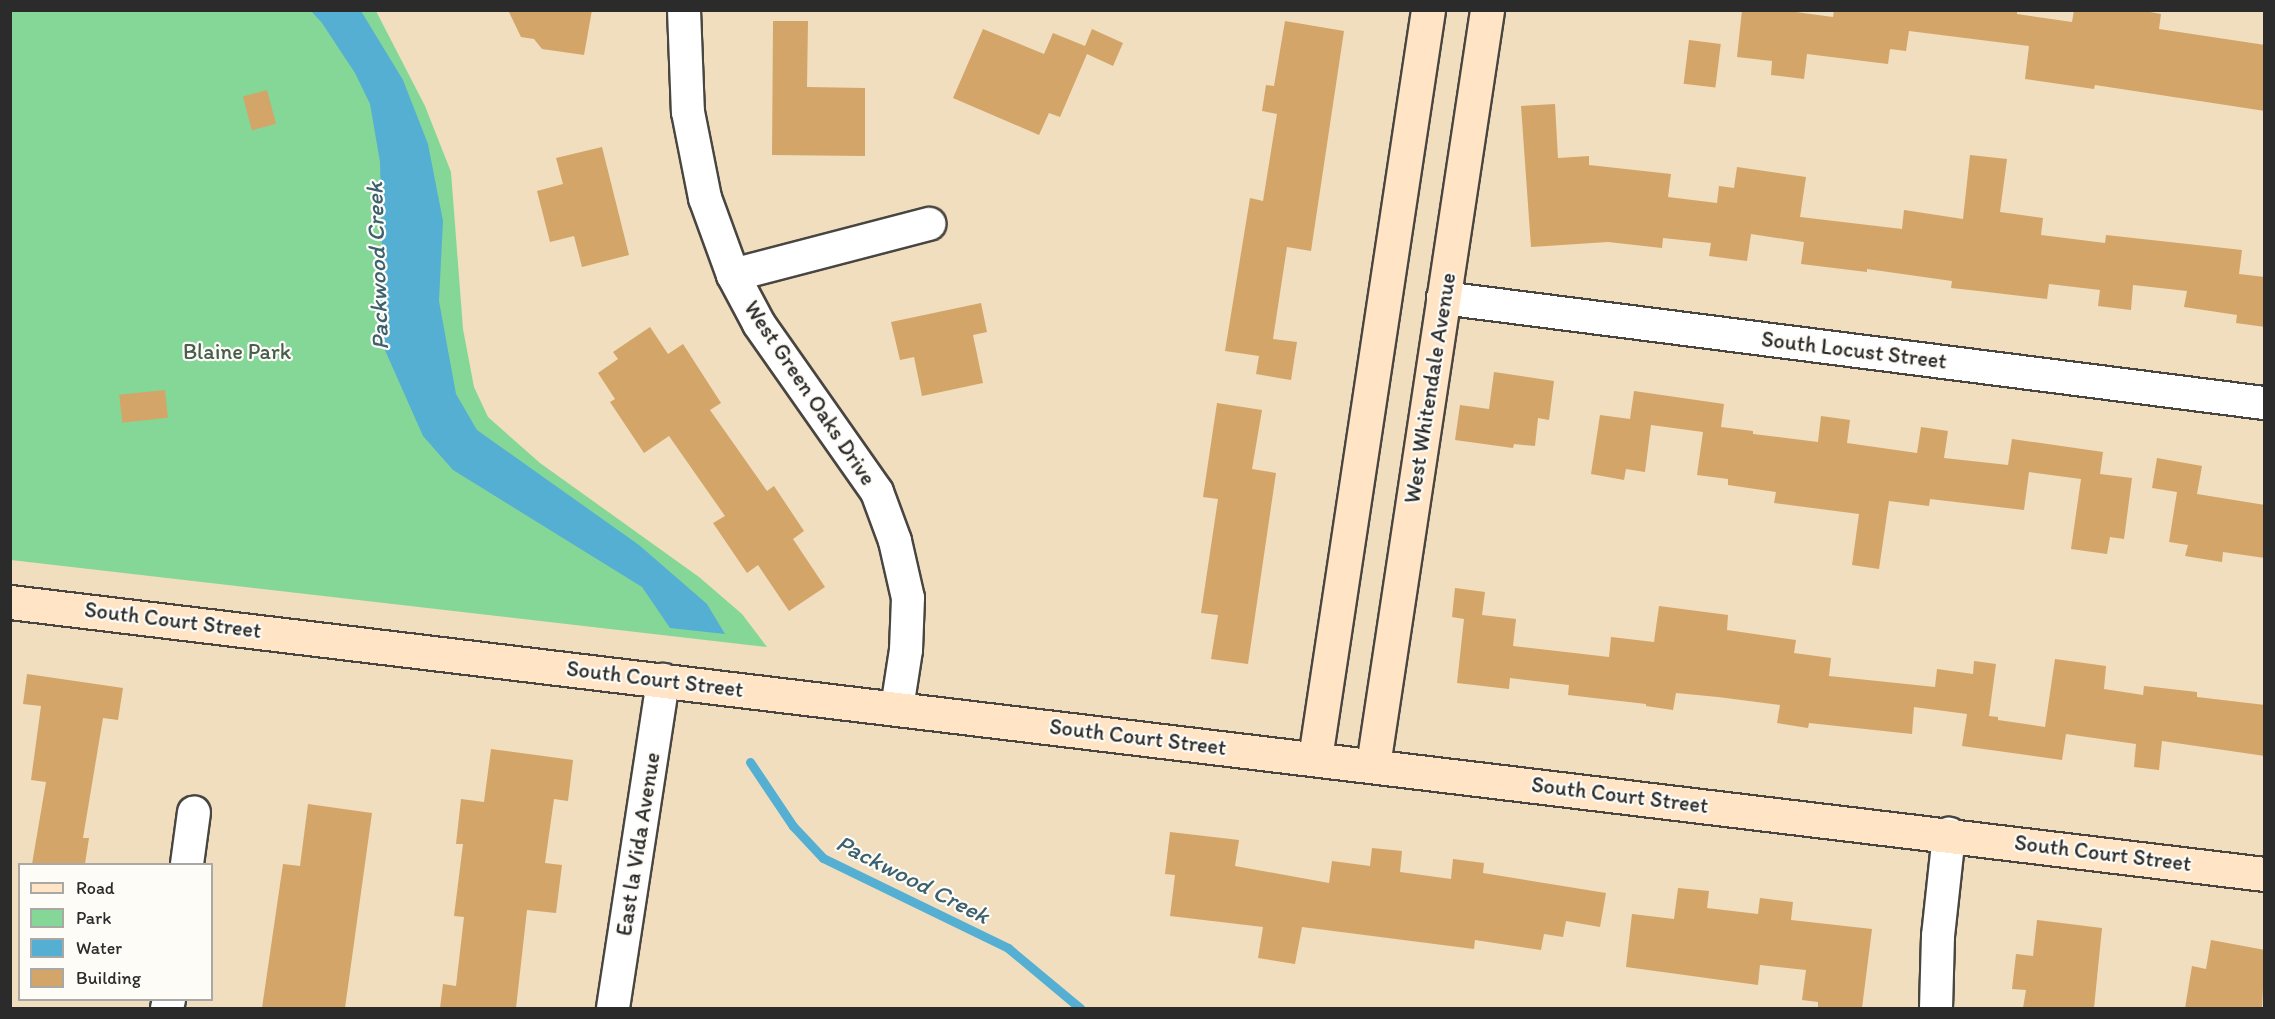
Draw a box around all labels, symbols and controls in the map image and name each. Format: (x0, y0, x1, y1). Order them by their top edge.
water label: Packwood Creek (360, 181, 394, 351)
street label: West Whitendale Avenue (1399, 271, 1461, 505)
street label: West Green Oaks Drive (739, 296, 881, 490)
street label: South Locust Street (1760, 326, 1948, 374)
park label: Blaine Park (183, 339, 291, 365)
street label: South Court Street (83, 596, 263, 644)
street label: South Court Street (565, 655, 745, 703)
street label: South Court Street (1048, 713, 1228, 761)
street label: East la Vida Avenue (611, 751, 665, 937)
street label: South Court Street (1530, 771, 1710, 819)
water label: Packwood Creek (832, 828, 994, 930)
street label: South Court Street (2013, 829, 2193, 877)
legend (18, 863, 213, 1001)
text: Road (76, 877, 115, 899)
text: Park (76, 907, 111, 929)
text: Water (76, 937, 122, 959)
text: Building (76, 967, 141, 989)

